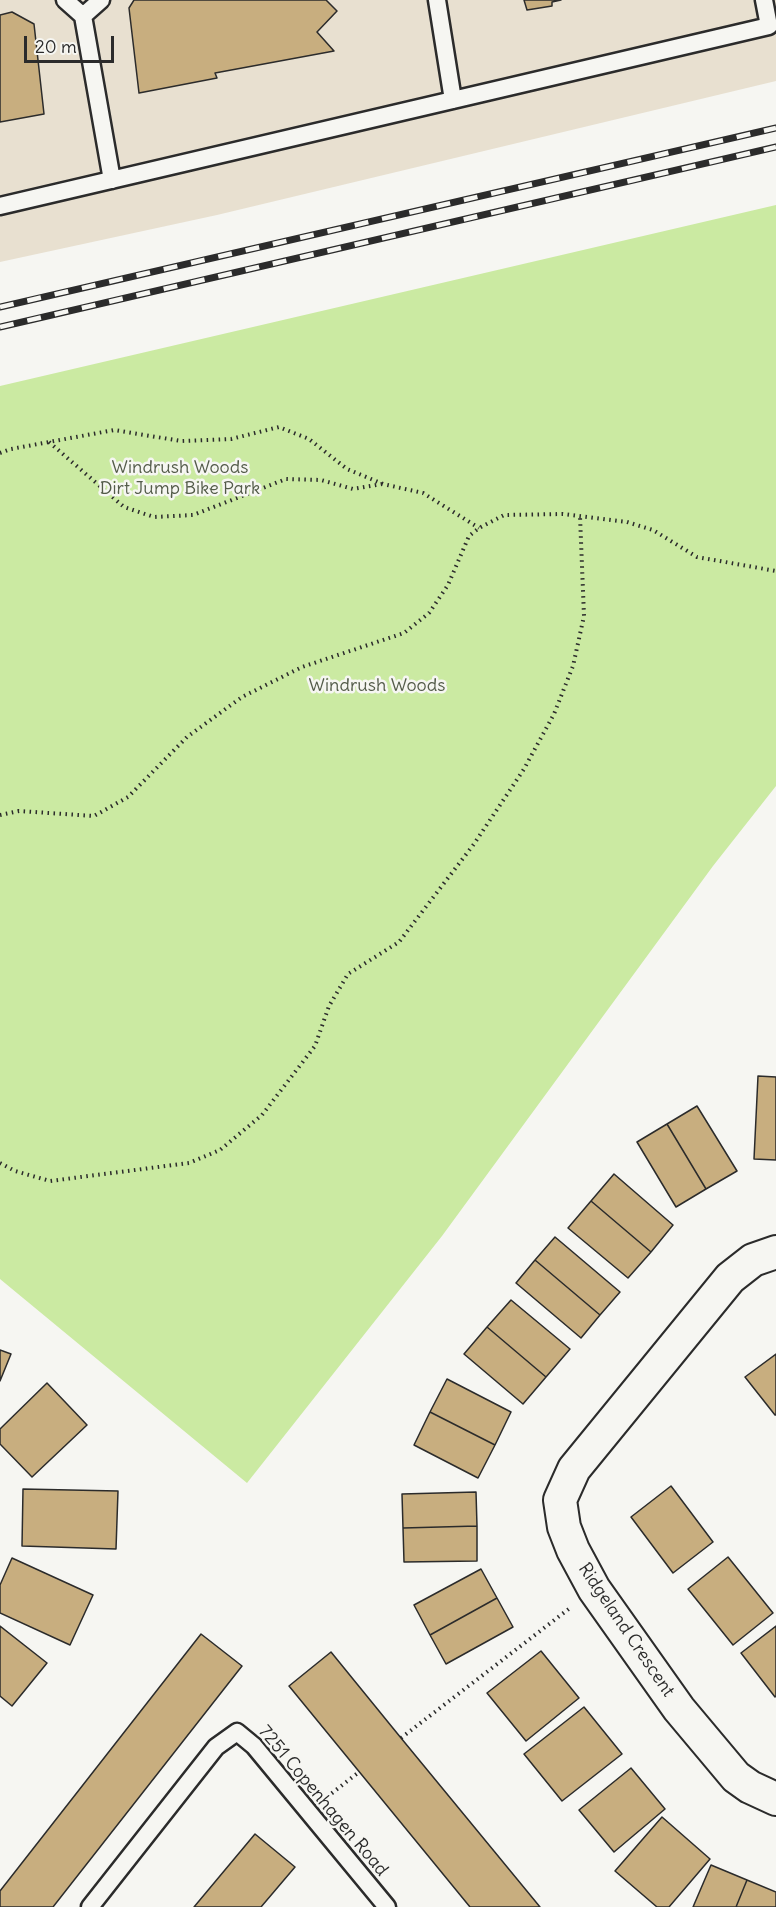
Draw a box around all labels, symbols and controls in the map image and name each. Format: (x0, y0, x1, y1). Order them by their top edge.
scale bar (27, 24, 117, 62)
text: 20 m (35, 35, 77, 58)
park label: Windrush Woods Dirt Jump Bike Park (100, 457, 260, 500)
park label: Windrush Woods (309, 675, 445, 697)
street label: Ridgeland Crescent (573, 1559, 679, 1701)
street label: 7251 Copenhagen Road (254, 1721, 392, 1881)

